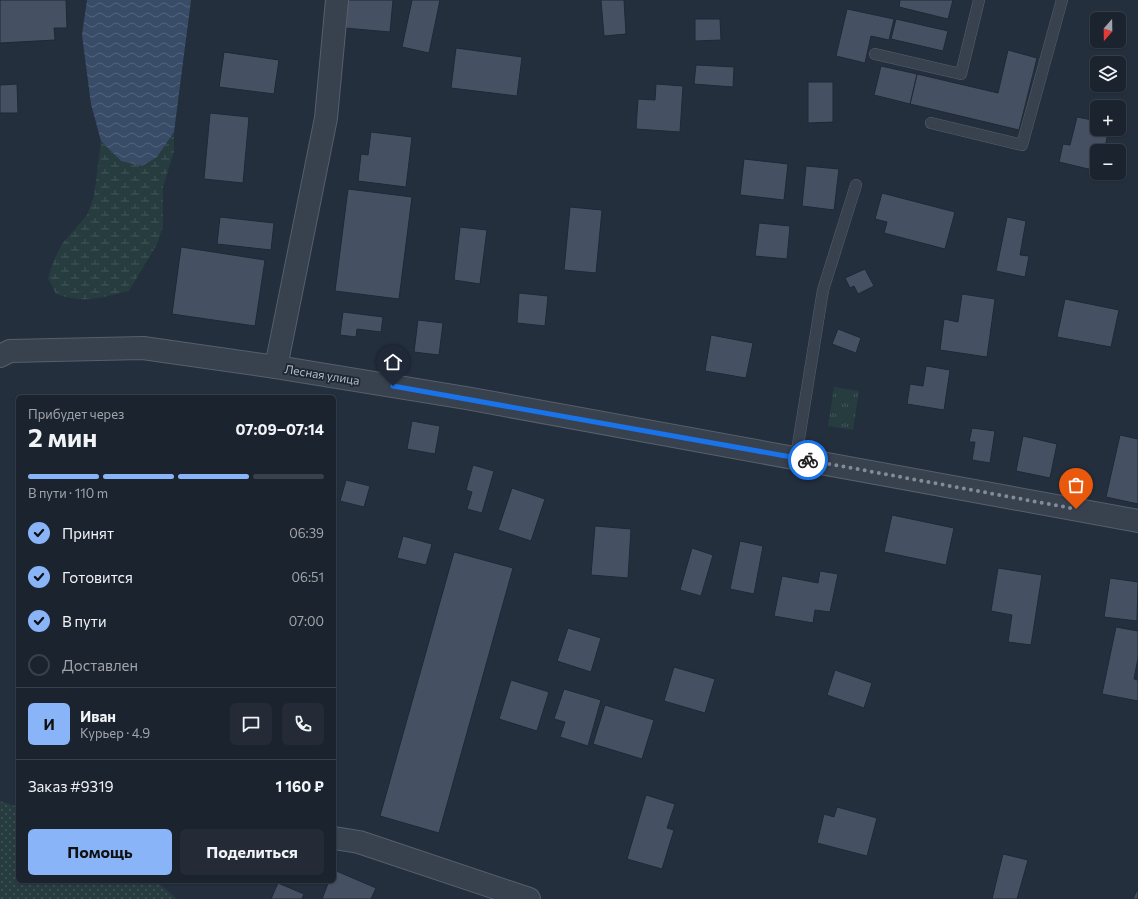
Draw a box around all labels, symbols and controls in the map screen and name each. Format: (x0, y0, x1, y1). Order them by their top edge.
north arrow (1090, 12, 1126, 48)
map controls (1090, 12, 1126, 180)
button: layers (1090, 56, 1126, 92)
button: + (1090, 100, 1126, 136)
button: − (1090, 144, 1126, 180)
pin (376, 345, 410, 386)
icon: home (382, 351, 404, 373)
street label: Лесная улица (284, 361, 361, 387)
text: Прибудет через (28, 406, 124, 422)
text: 07:09–07:14 (236, 420, 324, 438)
text: 2 мин (28, 421, 97, 452)
courier (788, 440, 828, 480)
icon: bike (797, 449, 819, 471)
pin (1059, 468, 1093, 509)
icon: bag (1065, 474, 1087, 496)
text: В пути · 110 m (28, 485, 108, 501)
icon: check (28, 522, 50, 544)
text: Принят (62, 524, 114, 542)
text: 06:39 (289, 525, 324, 541)
icon: check (28, 566, 50, 588)
text: Готовится (62, 568, 133, 586)
text: 06:51 (292, 569, 324, 585)
icon: check (28, 610, 50, 632)
text: В пути (62, 612, 107, 630)
text: 07:00 (289, 613, 324, 629)
text: Доставлен (62, 656, 138, 674)
button: chat (230, 703, 272, 745)
button: phone (282, 703, 324, 745)
text: Иван (80, 707, 116, 725)
text: И (43, 715, 55, 733)
text: Курьер · 4.9 (80, 725, 150, 741)
text: Заказ #9319 (28, 777, 114, 795)
text: 1 160 ₽ (276, 777, 324, 795)
button: Помощь (28, 829, 172, 875)
button: Поделиться (180, 829, 324, 875)

